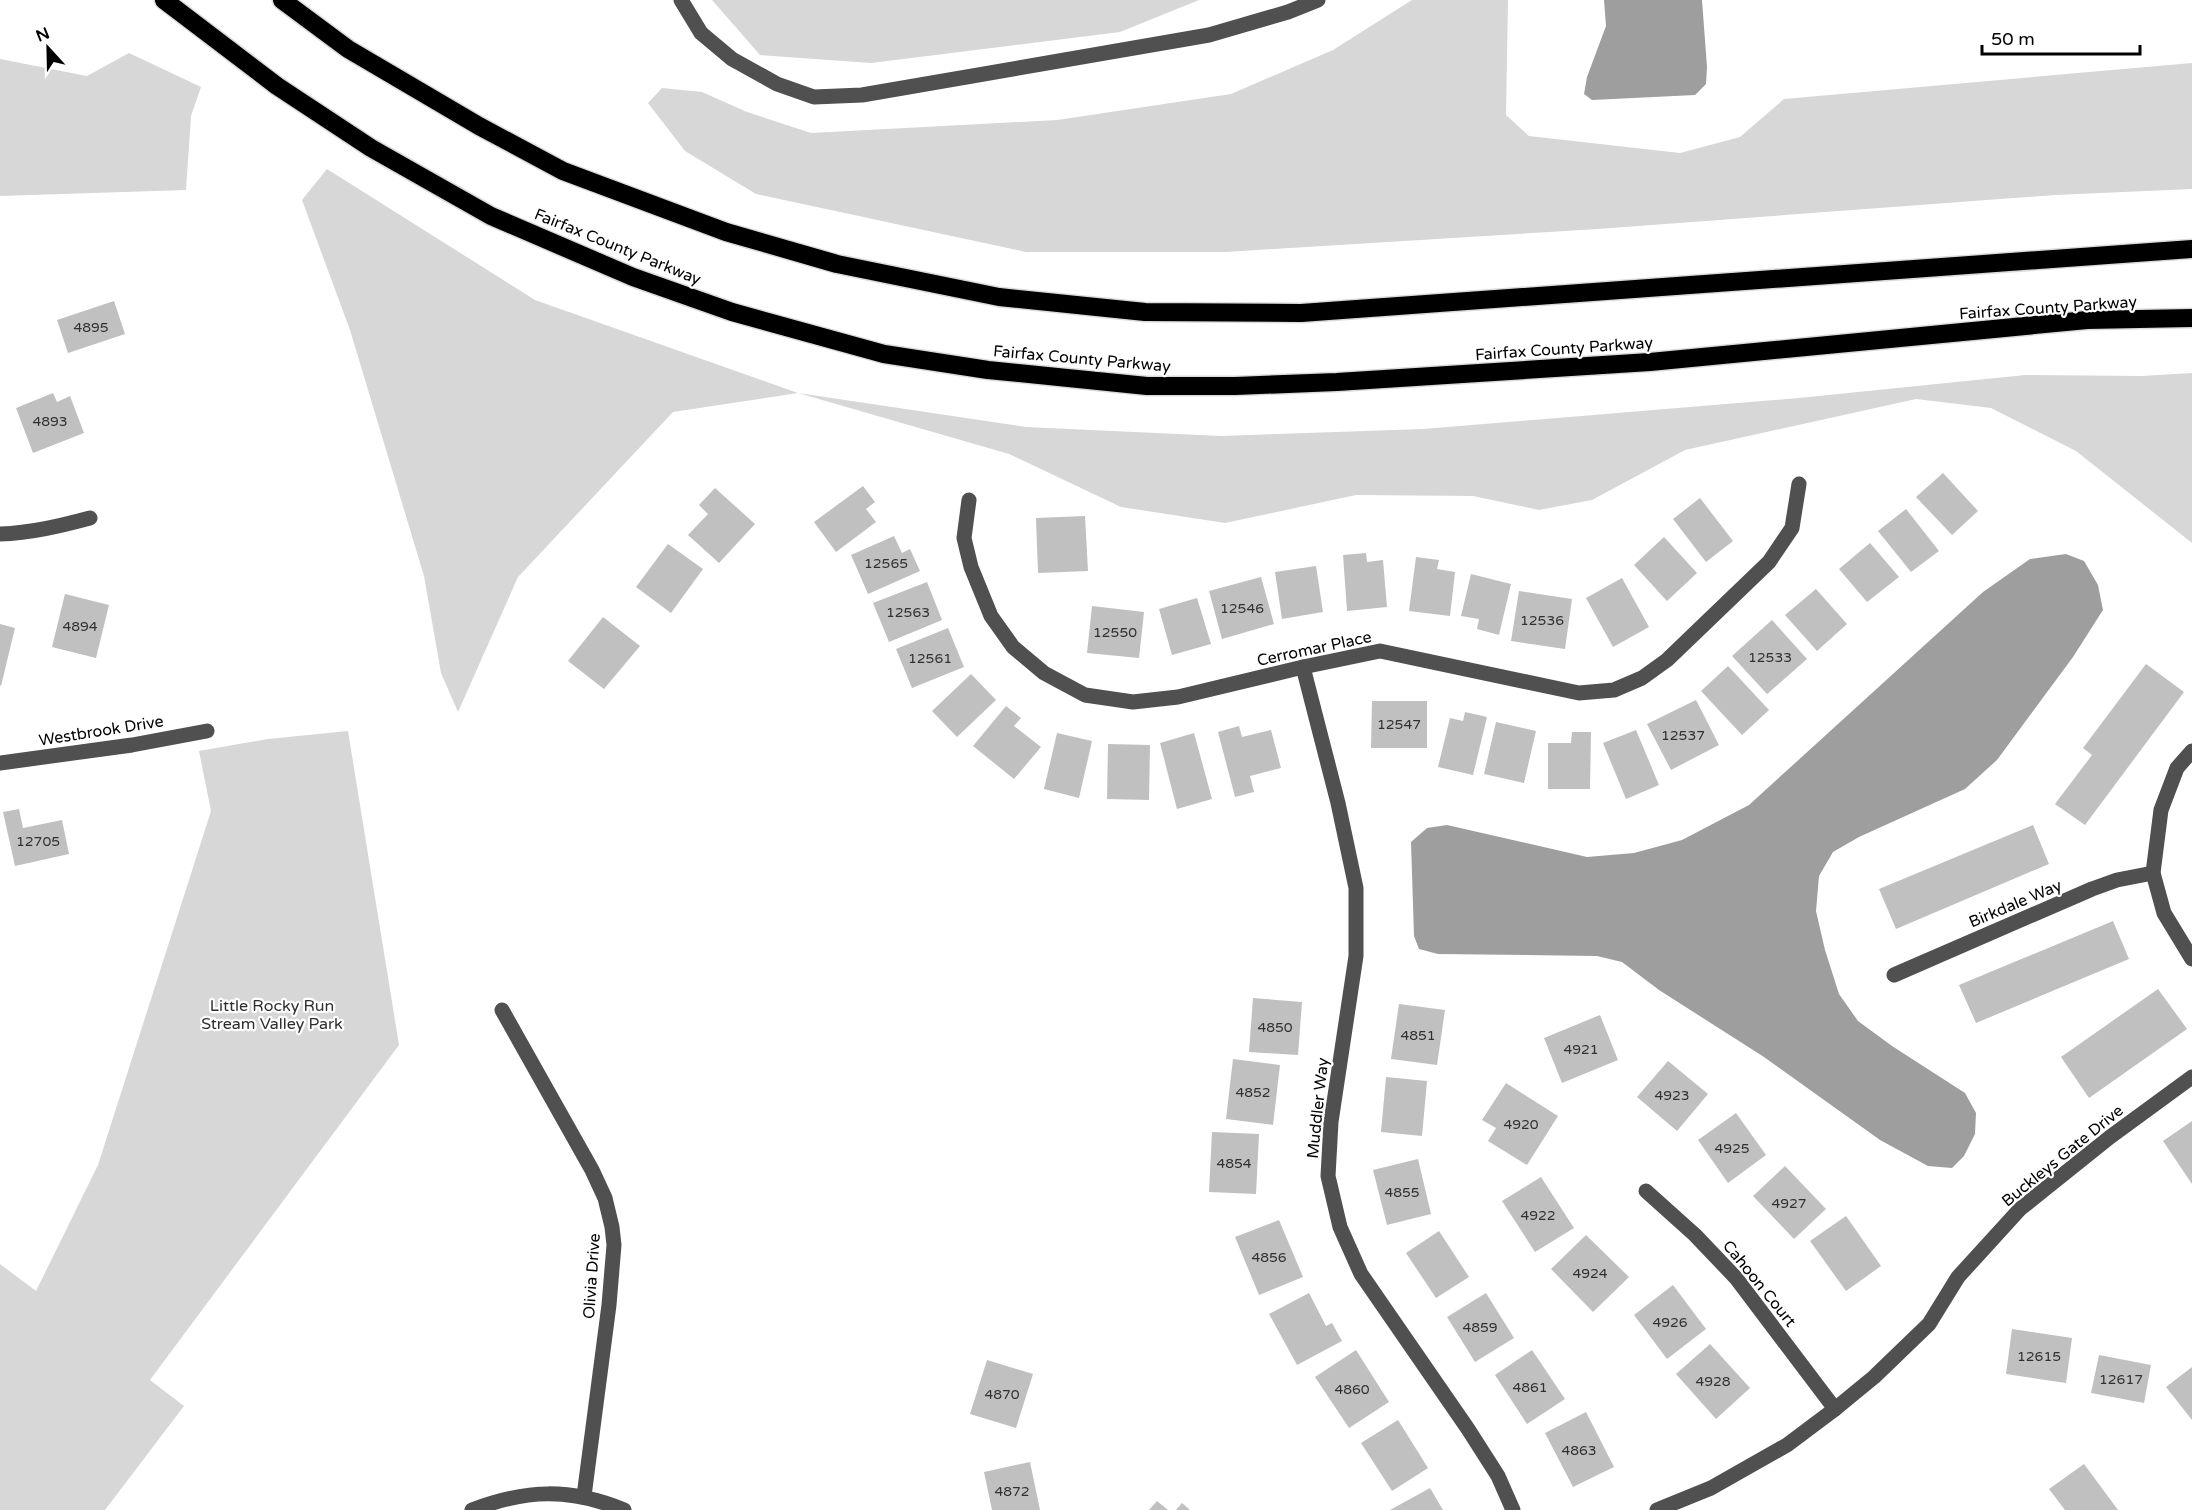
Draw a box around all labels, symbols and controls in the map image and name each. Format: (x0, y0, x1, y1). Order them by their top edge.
north arrow (18, 18, 78, 78)
scale bar (1982, 18, 2140, 56)
text: N (33, 23, 52, 47)
text: 50 m (1991, 28, 2035, 50)
street label: Fairfax County Parkway (531, 204, 704, 290)
street label: Fairfax County Parkway (1959, 292, 2138, 324)
house number: 4895 (73, 319, 109, 336)
street label: Fairfax County Parkway (1475, 333, 1654, 365)
street label: Fairfax County Parkway (992, 341, 1172, 377)
house number: 4893 (32, 413, 68, 430)
house number: 12565 (864, 555, 908, 572)
house number: 12546 (1220, 600, 1264, 617)
house number: 12563 (886, 604, 930, 621)
house number: 12536 (1520, 612, 1564, 629)
house number: 4894 (62, 618, 98, 635)
house number: 12550 (1093, 624, 1137, 641)
street label: Cerromar Place (1255, 627, 1373, 671)
house number: 12533 (1748, 649, 1792, 666)
house number: 12561 (908, 650, 952, 667)
street label: Westbrook Drive (37, 711, 165, 751)
house number: 12547 (1377, 716, 1421, 733)
house number: 12537 (1661, 727, 1705, 744)
house number: 12705 (16, 833, 60, 850)
street label: Birkdale Way (1966, 875, 2065, 932)
park label: Little Rocky Run Stream Valley Park (201, 996, 343, 1034)
house number: 4850 (1257, 1019, 1293, 1036)
house number: 4851 (1400, 1027, 1436, 1044)
house number: 4921 (1563, 1041, 1599, 1058)
street label: Muddler Way (1303, 1056, 1333, 1160)
house number: 4852 (1235, 1084, 1271, 1101)
house number: 4923 (1654, 1087, 1690, 1104)
street label: Buckleys Gate Drive (1998, 1101, 2128, 1211)
house number: 4920 (1503, 1116, 1539, 1133)
house number: 4925 (1714, 1140, 1750, 1157)
house number: 4854 (1216, 1155, 1252, 1172)
house number: 4855 (1384, 1184, 1420, 1201)
house number: 4927 (1771, 1195, 1807, 1212)
house number: 4922 (1520, 1207, 1556, 1224)
street label: Olivia Drive (579, 1233, 605, 1320)
street label: Cahoon Court (1718, 1236, 1800, 1331)
house number: 4856 (1251, 1249, 1287, 1266)
house number: 4924 (1572, 1265, 1608, 1282)
house number: 4926 (1652, 1314, 1688, 1331)
house number: 4859 (1462, 1319, 1498, 1336)
house number: 12615 (2017, 1348, 2061, 1365)
house number: 12617 (2099, 1371, 2143, 1388)
house number: 4928 (1695, 1373, 1731, 1390)
house number: 4861 (1512, 1379, 1548, 1396)
house number: 4860 (1334, 1381, 1370, 1398)
house number: 4870 (984, 1386, 1020, 1403)
house number: 4863 (1561, 1442, 1597, 1459)
house number: 4872 (994, 1483, 1030, 1500)

